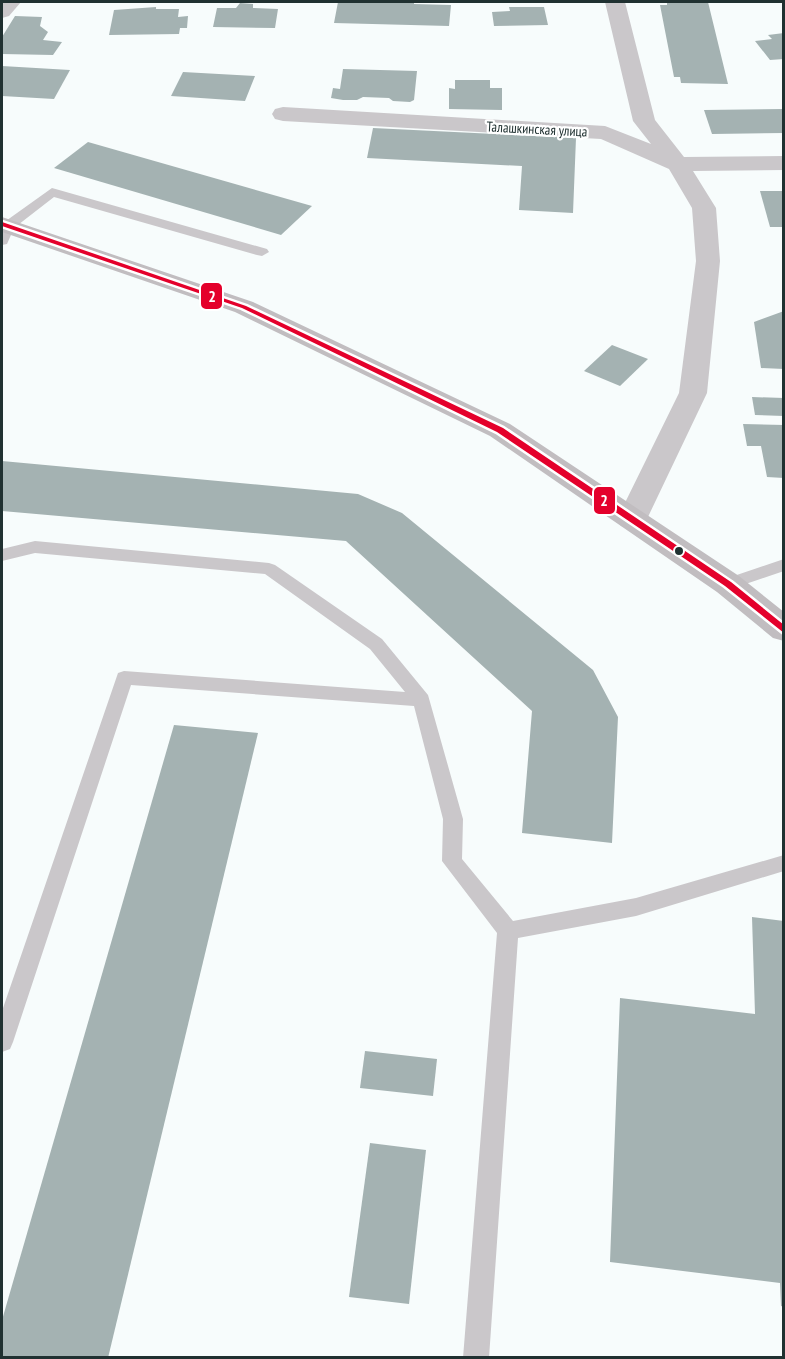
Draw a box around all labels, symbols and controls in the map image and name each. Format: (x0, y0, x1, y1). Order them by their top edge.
street label: Талашкинская улица (486, 117, 588, 141)
line badge: 2 (200, 282, 223, 310)
text: 2 (208, 286, 216, 306)
line badge: 2 (593, 486, 616, 515)
text: 2 (600, 490, 608, 510)
unlabelled marker (673, 545, 685, 557)

